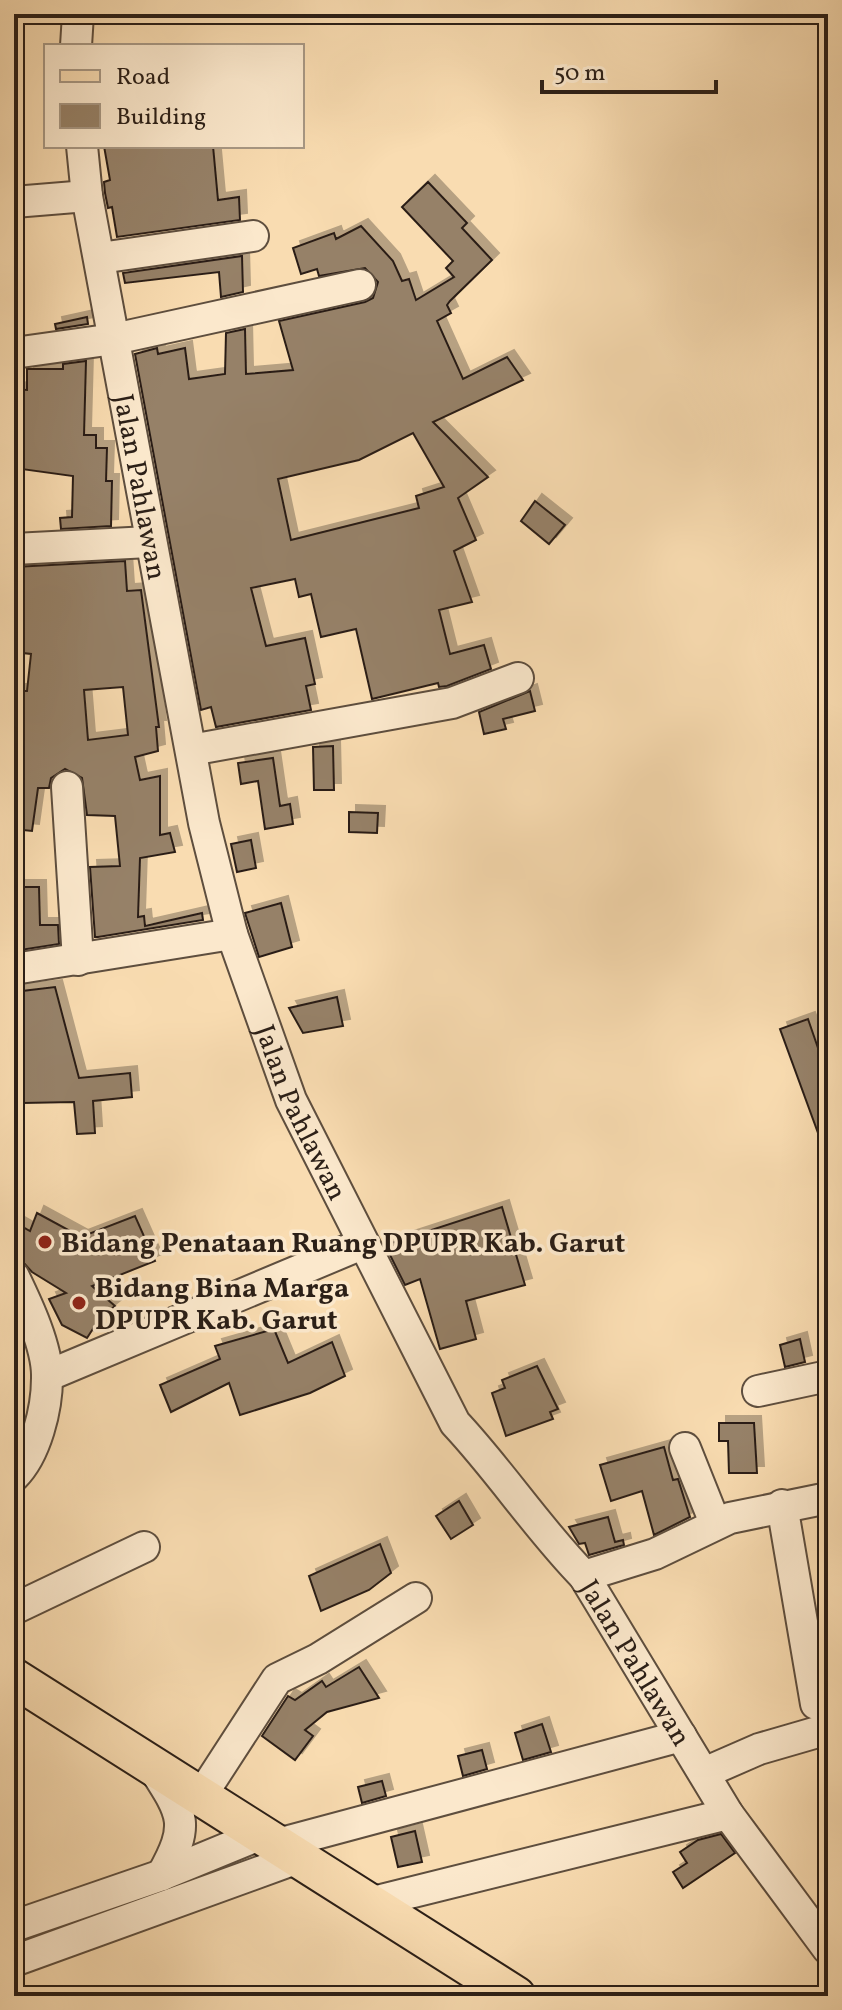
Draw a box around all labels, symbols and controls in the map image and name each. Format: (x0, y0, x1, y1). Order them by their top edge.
legend (44, 44, 304, 148)
scale bar (542, 44, 716, 94)
text: 50 m (554, 57, 606, 91)
text: Road (116, 61, 170, 95)
text: Building (116, 101, 206, 135)
street label: Jalan Pahlawan (102, 391, 175, 583)
street label: Jalan Pahlawan (244, 1020, 356, 1208)
place label: Bidang Penataan Ruang DPUPR Kab. Garut (61, 1225, 625, 1264)
marker: Bidang Penataan Ruang DPUPR Kab. Garut (36, 1233, 54, 1251)
place label: Bidang Bina Marga DPUPR Kab. Garut (95, 1270, 349, 1341)
marker: Bidang Bina Marga DPUPR Kab. Garut (70, 1294, 88, 1312)
street label: Jalan Pahlawan (569, 1573, 700, 1754)

